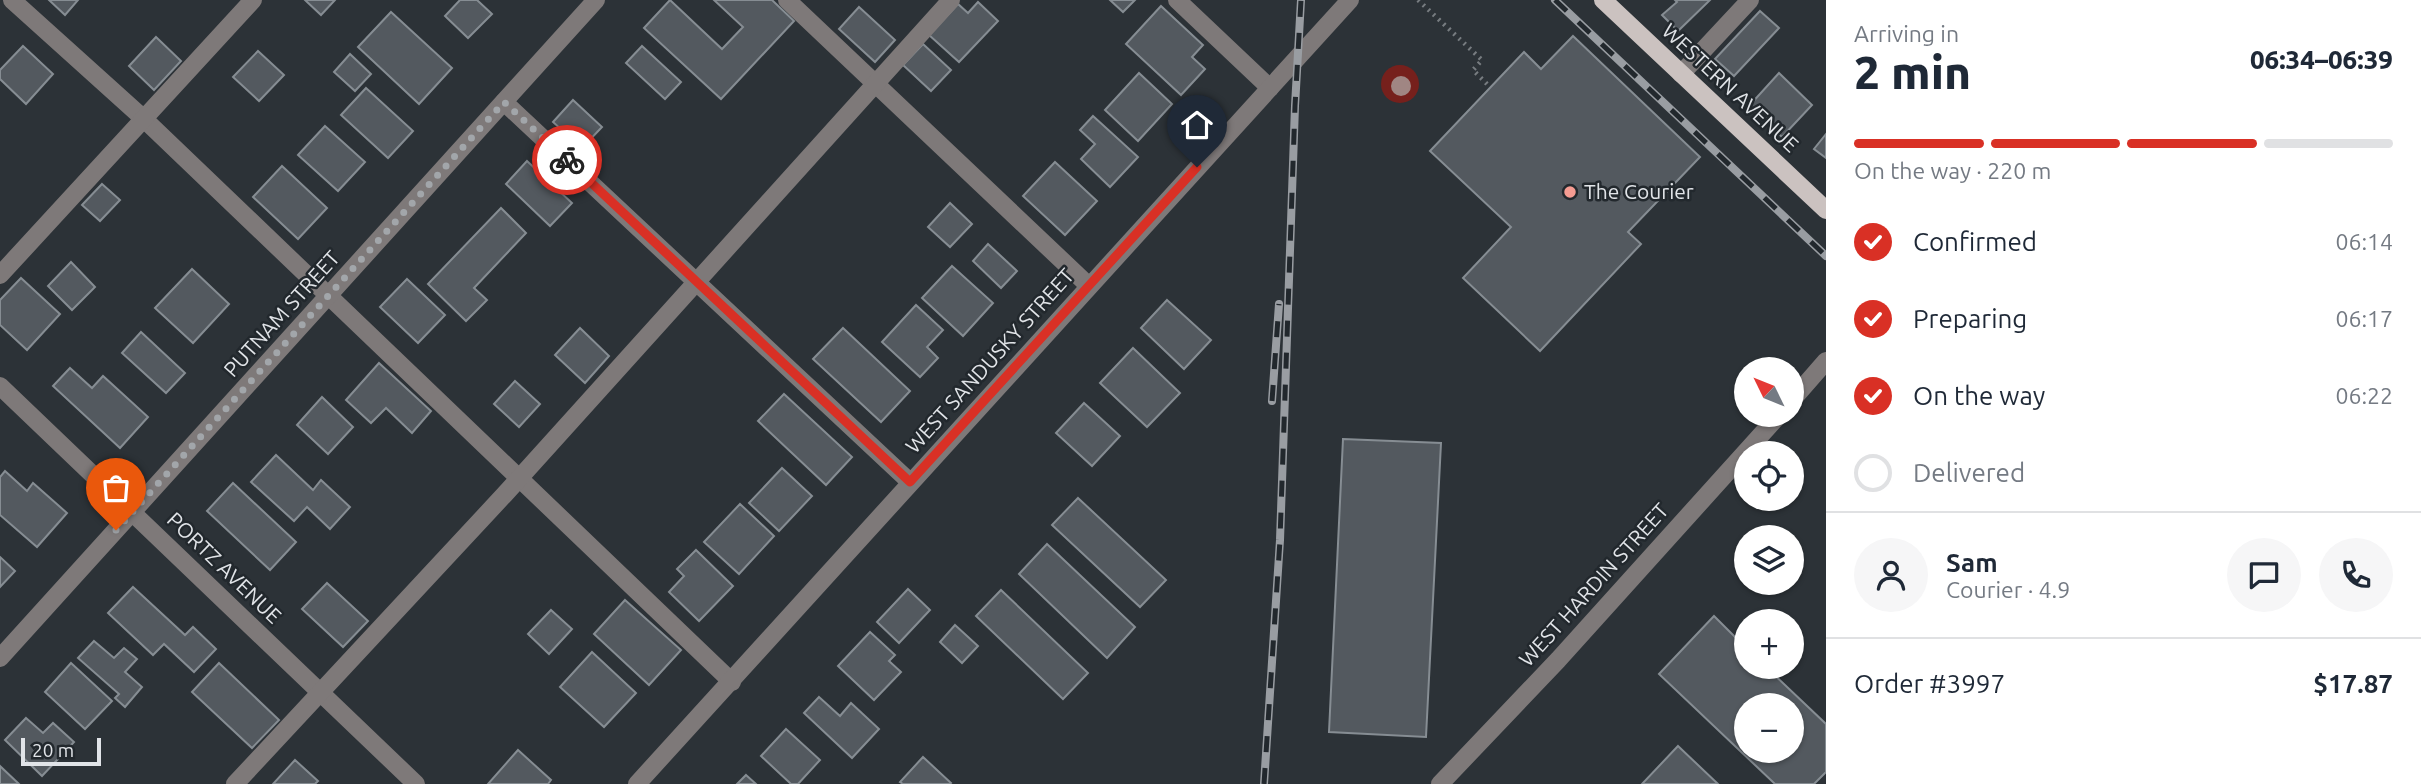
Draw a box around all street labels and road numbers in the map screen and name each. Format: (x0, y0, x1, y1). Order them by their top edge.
street label: WESTERN AVENUE (1658, 18, 1804, 157)
street label: PUTNAM STREET (218, 245, 344, 381)
street label: WEST SANDUSKY STREET (900, 263, 1079, 457)
street label: WEST HARDIN STREET (1514, 498, 1673, 671)
street label: PORTZ AVENUE (163, 507, 287, 628)

